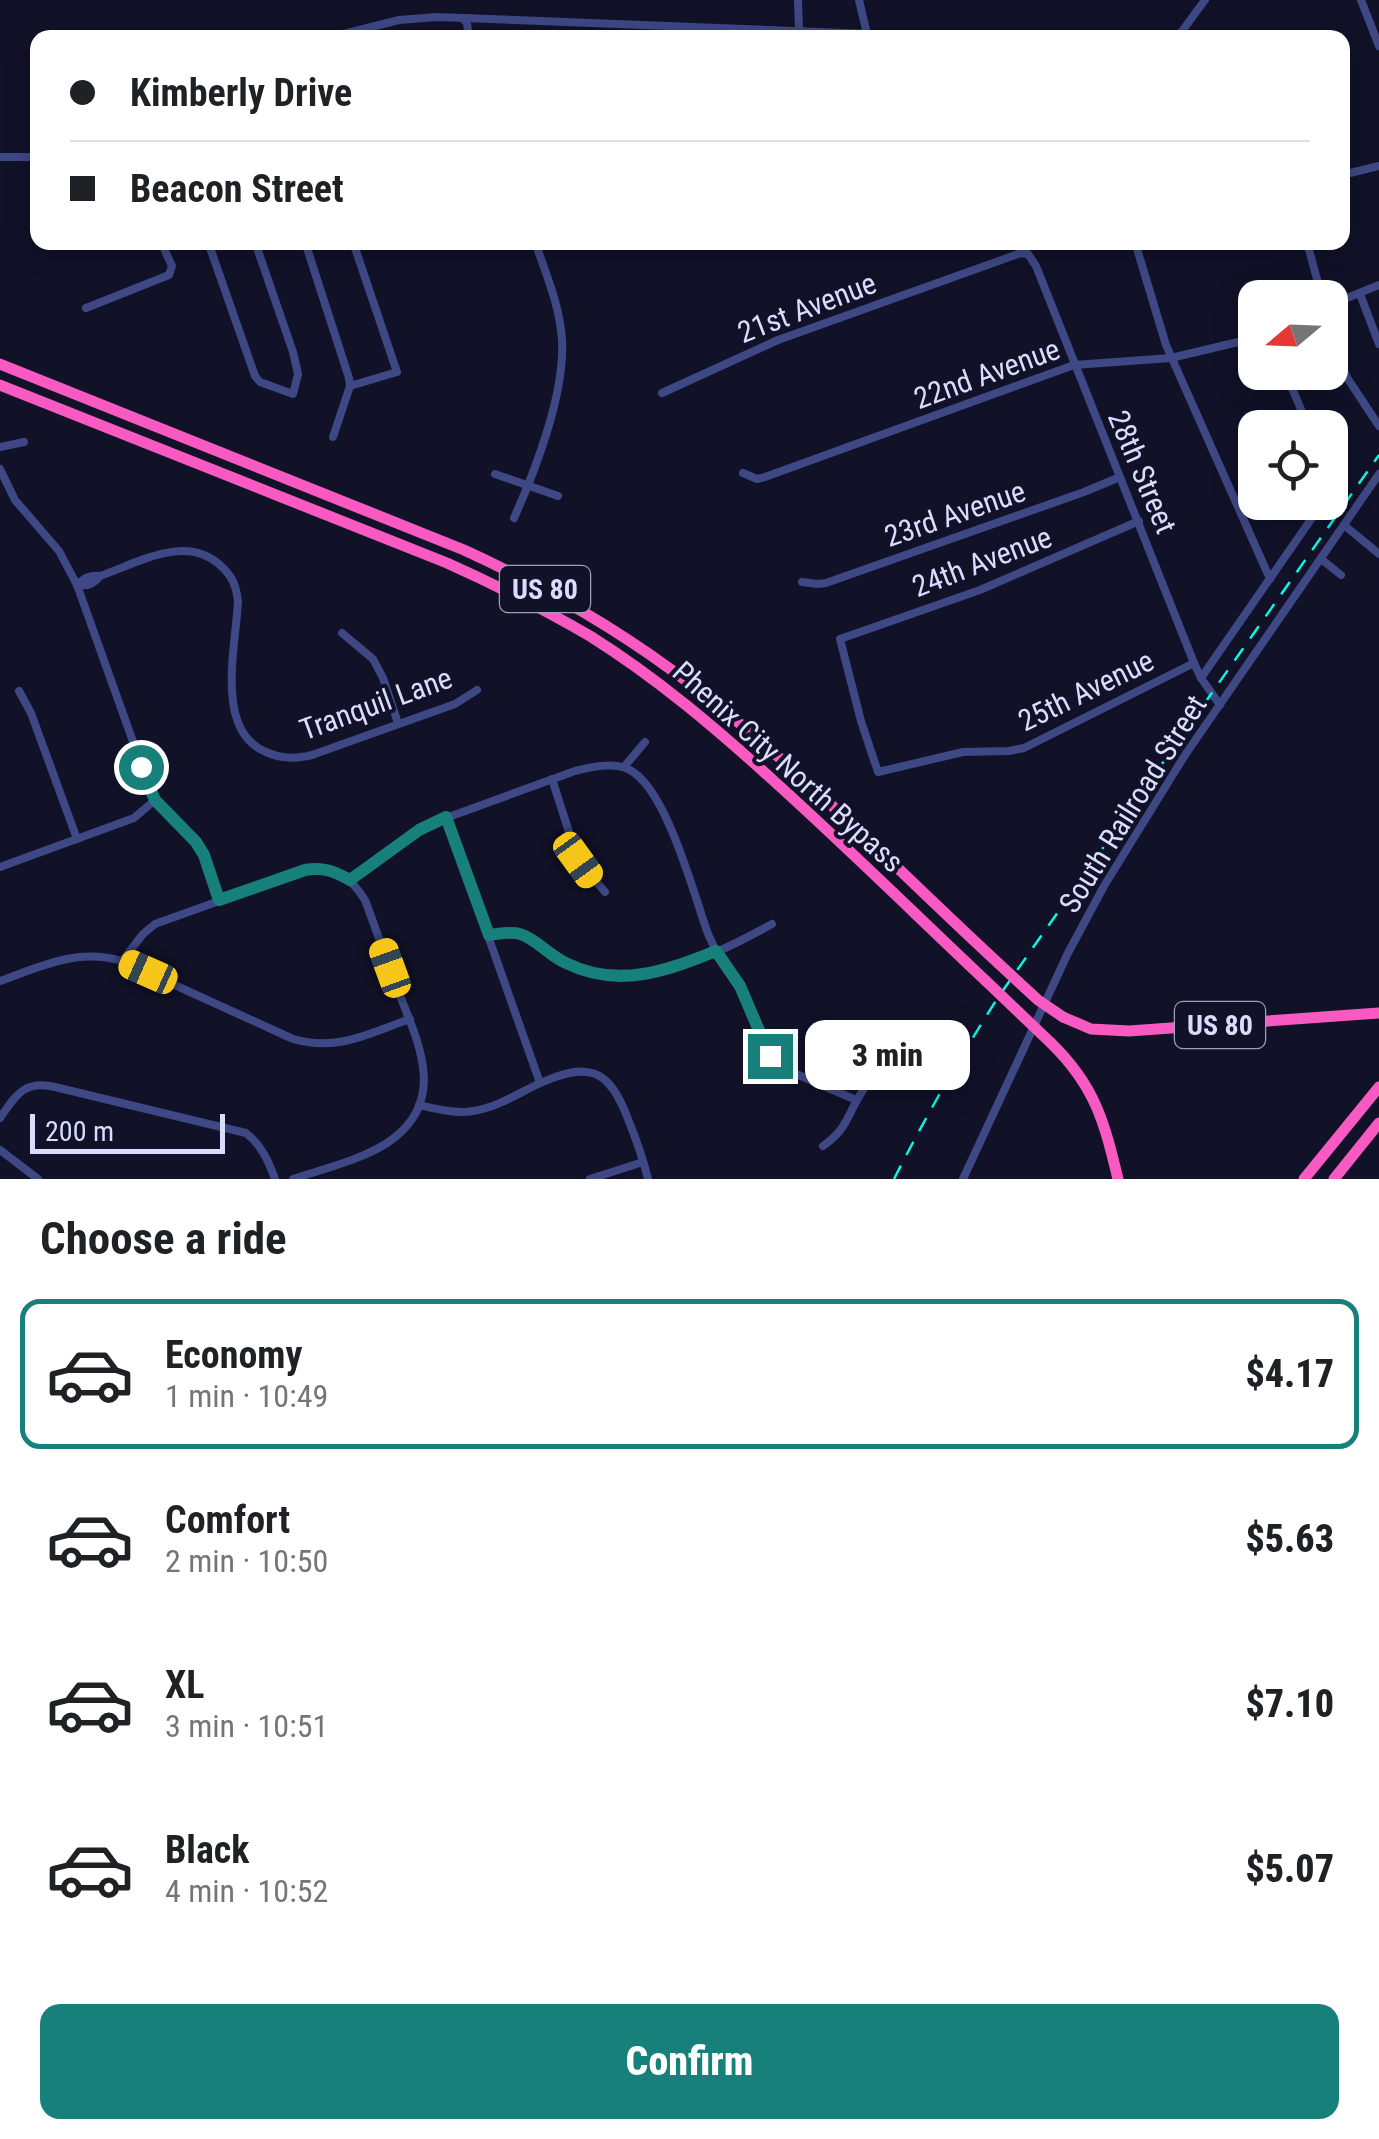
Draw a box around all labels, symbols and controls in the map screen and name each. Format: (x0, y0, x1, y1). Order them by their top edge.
text: Kimberly Drive (130, 71, 352, 115)
text: Beacon Street (130, 167, 344, 211)
street label: 21st Avenue (733, 265, 881, 350)
north arrow (1238, 280, 1348, 390)
map controls (1238, 280, 1348, 520)
street label: 22nd Avenue (909, 331, 1064, 416)
street label: 28th Street (1101, 405, 1184, 539)
button: locate (1238, 410, 1348, 520)
street label: 23rd Avenue (880, 473, 1030, 554)
street label: 24th Avenue (907, 519, 1056, 604)
road number: US 80 (500, 566, 590, 612)
street label: 25th Avenue (1012, 643, 1159, 738)
street label: Phenix City North Bypass (666, 654, 911, 879)
street label: Tranquil Lane (295, 660, 457, 747)
street label: South Railroad Street (1052, 689, 1214, 919)
route start (119, 745, 164, 790)
car (548, 827, 608, 893)
car (366, 935, 414, 1001)
car (114, 946, 182, 998)
road number: US 80 (1175, 1002, 1265, 1048)
callout: 3 min (805, 1021, 970, 1091)
route end (748, 1034, 793, 1079)
text: 3 min (852, 1036, 923, 1074)
scale bar (30, 1109, 225, 1154)
text: 200 m (45, 1115, 114, 1148)
text: Choose a ride (40, 1212, 287, 1265)
icon: car (45, 1329, 135, 1419)
text: Economy (165, 1333, 302, 1377)
text: $4.17 (1245, 1352, 1334, 1396)
text: 1 min · 10:49 (165, 1377, 328, 1415)
icon: car (45, 1494, 135, 1584)
text: Comfort (165, 1498, 290, 1542)
text: $5.63 (1245, 1517, 1334, 1561)
text: 2 min · 10:50 (165, 1542, 328, 1580)
icon: car (45, 1659, 135, 1749)
text: XL (165, 1663, 204, 1707)
text: $7.10 (1245, 1682, 1334, 1726)
text: 3 min · 10:51 (165, 1707, 328, 1745)
icon: car (45, 1824, 135, 1914)
text: Black (165, 1828, 249, 1872)
text: $5.07 (1245, 1847, 1334, 1891)
text: 4 min · 10:52 (165, 1872, 328, 1910)
button: Confirm (40, 2004, 1339, 2119)

